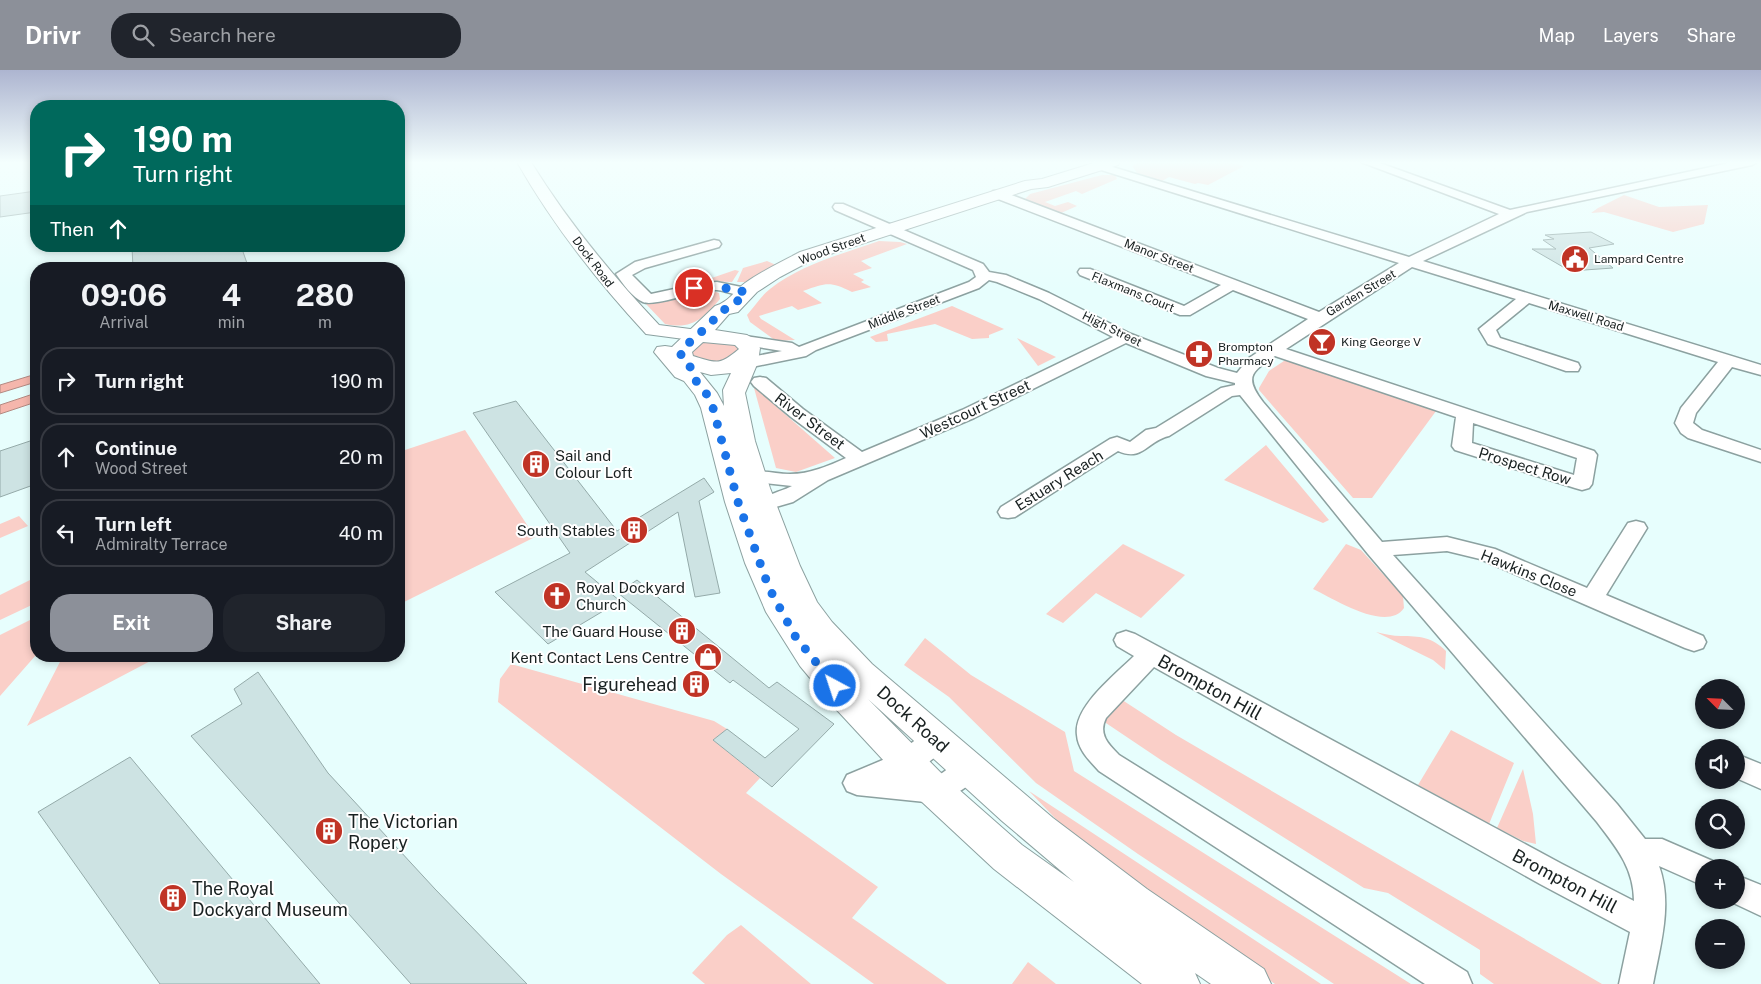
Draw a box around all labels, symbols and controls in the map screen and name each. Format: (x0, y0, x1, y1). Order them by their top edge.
search box (111, 13, 461, 58)
text: Drivr (25, 21, 81, 49)
icon: search (129, 21, 157, 49)
text: Search here (169, 24, 276, 46)
text: Map (1539, 25, 1575, 46)
text: Layers (1603, 25, 1659, 46)
text: Share (1687, 25, 1736, 46)
text: 190 m (133, 119, 233, 160)
icon: right (50, 120, 115, 185)
text: Turn right (133, 161, 233, 187)
icon: ahead (104, 215, 132, 243)
text: Then (50, 218, 94, 240)
street label: Wood Street (797, 230, 867, 267)
street label: Dock Road (569, 234, 617, 290)
street label: Manor Street (1122, 236, 1196, 276)
public building icon: Lampard Centre (1560, 244, 1590, 274)
place label: Lampard Centre (1594, 252, 1684, 266)
pin (673, 267, 715, 309)
street label: Garden Street (1324, 267, 1399, 319)
street label: Flaxmans Court (1090, 269, 1177, 315)
icon: arrive (680, 274, 708, 302)
text: 09:06 (81, 277, 167, 313)
text: 4 (222, 277, 241, 313)
text: 280 (296, 277, 354, 313)
street label: Middle Street (866, 292, 942, 332)
street label: Maxwell Road (1547, 298, 1625, 334)
street label: High Street (1080, 309, 1144, 350)
text: Arrival (99, 313, 149, 332)
text: min (218, 313, 245, 332)
text: m (318, 313, 332, 332)
bar icon: King George V (1307, 327, 1337, 357)
place label: King George V (1341, 335, 1421, 349)
pharmacy icon: Brompton Pharmacy (1184, 339, 1214, 369)
place label: Brompton Pharmacy (1218, 340, 1274, 368)
icon: right (52, 367, 80, 395)
text: Turn right (95, 370, 184, 392)
text: 190 m (331, 370, 383, 392)
street label: Westcourt Street (917, 376, 1033, 442)
street label: River Street (772, 389, 848, 453)
text: Continue (95, 437, 177, 459)
icon: ahead (52, 443, 80, 471)
street label: Prospect Row (1477, 444, 1574, 488)
text: 20 m (339, 446, 383, 468)
street label: Estuary Reach (1012, 446, 1106, 514)
place label: Sail and Colour Loft (555, 447, 633, 481)
building icon: Sail and Colour Loft (521, 449, 551, 479)
text: Wood Street (95, 459, 188, 478)
text: Turn left (95, 513, 172, 535)
building icon: South Stables (619, 515, 649, 545)
icon: left (52, 519, 80, 547)
text: 40 m (338, 522, 383, 544)
place label: South Stables (517, 522, 615, 539)
text: Admiralty Terrace (95, 535, 228, 554)
street label: Hawkins Close (1478, 546, 1580, 600)
place label: Royal Dockyard Church (576, 579, 685, 613)
church icon: Royal Dockyard Church (542, 581, 572, 611)
button: Exit (50, 594, 213, 652)
button: Share (223, 594, 385, 652)
building icon: The Guard House (667, 616, 697, 646)
place label: The Guard House (542, 623, 663, 640)
shop icon: Kent Contact Lens Centre (693, 642, 723, 672)
place label: Kent Contact Lens Centre (511, 649, 689, 666)
street label: Brompton Hill (1154, 650, 1266, 724)
position arrow (808, 659, 860, 711)
building icon: Figurehead (681, 669, 711, 699)
place label: Figurehead (582, 674, 677, 695)
north arrow (1695, 679, 1745, 729)
map controls (1695, 679, 1745, 969)
street label: Dock Road (873, 681, 953, 757)
button: sound (1695, 739, 1745, 789)
button: search (1695, 799, 1745, 849)
place label: The Victorian Ropery (348, 811, 458, 853)
building icon: The Victorian Ropery (314, 816, 344, 846)
street label: Brompton Hill (1509, 845, 1621, 917)
button: + (1695, 859, 1745, 909)
place label: The Royal Dockyard Museum (192, 878, 348, 920)
building icon: The Royal Dockyard Museum (158, 883, 188, 913)
button: − (1695, 919, 1745, 969)

